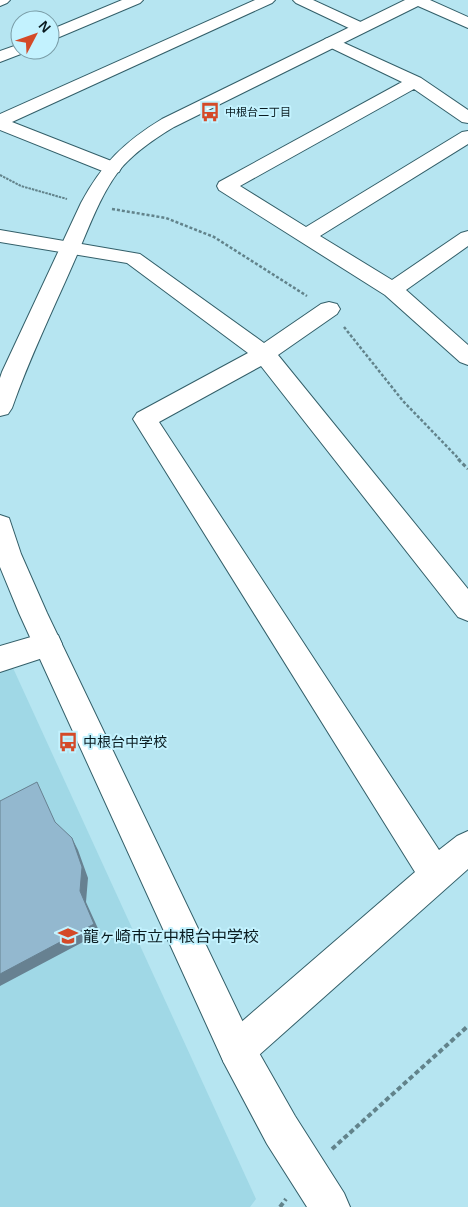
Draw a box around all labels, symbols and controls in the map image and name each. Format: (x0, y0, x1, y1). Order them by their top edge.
north arrow (10, 10, 60, 60)
text: N (35, 17, 54, 36)
bus stop icon: 中根台二丁目 (199, 101, 221, 123)
place label: 中根台二丁目 (225, 106, 291, 118)
bus stop icon: 中根台中学校 (57, 731, 79, 753)
place label: 中根台中学校 (83, 734, 167, 750)
school or university icon: 龍ヶ崎市立中根台中学校 (57, 925, 79, 947)
place label: 龍ヶ崎市立中根台中学校 (83, 928, 259, 945)

